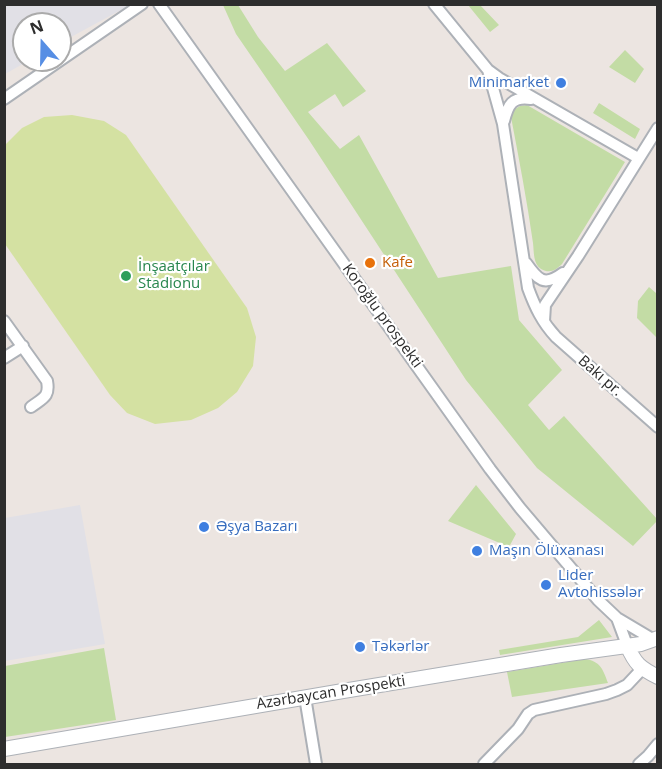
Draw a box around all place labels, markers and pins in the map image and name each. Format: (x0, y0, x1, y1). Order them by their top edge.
place label: Minimarket (469, 74, 549, 92)
marker: Minimarket (554, 76, 568, 90)
place label: Kafe (382, 254, 413, 272)
marker: Kafe (363, 256, 377, 270)
place label: İnşaatçılar Stadionu (138, 258, 210, 293)
marker: İnşaatçılar Stadionu (119, 269, 133, 283)
place label: Əşya Bazarı (216, 518, 297, 536)
marker: Əşya Bazarı (197, 520, 211, 534)
place label: Maşın Ölüxanası (489, 542, 604, 560)
marker: Maşın Ölüxanası (470, 544, 484, 558)
place label: Lider Avtohissələr (558, 567, 643, 602)
marker: Lider Avtohissələr (539, 578, 553, 592)
place label: Təkərlər (372, 638, 429, 656)
marker: Təkərlər (353, 640, 367, 654)

